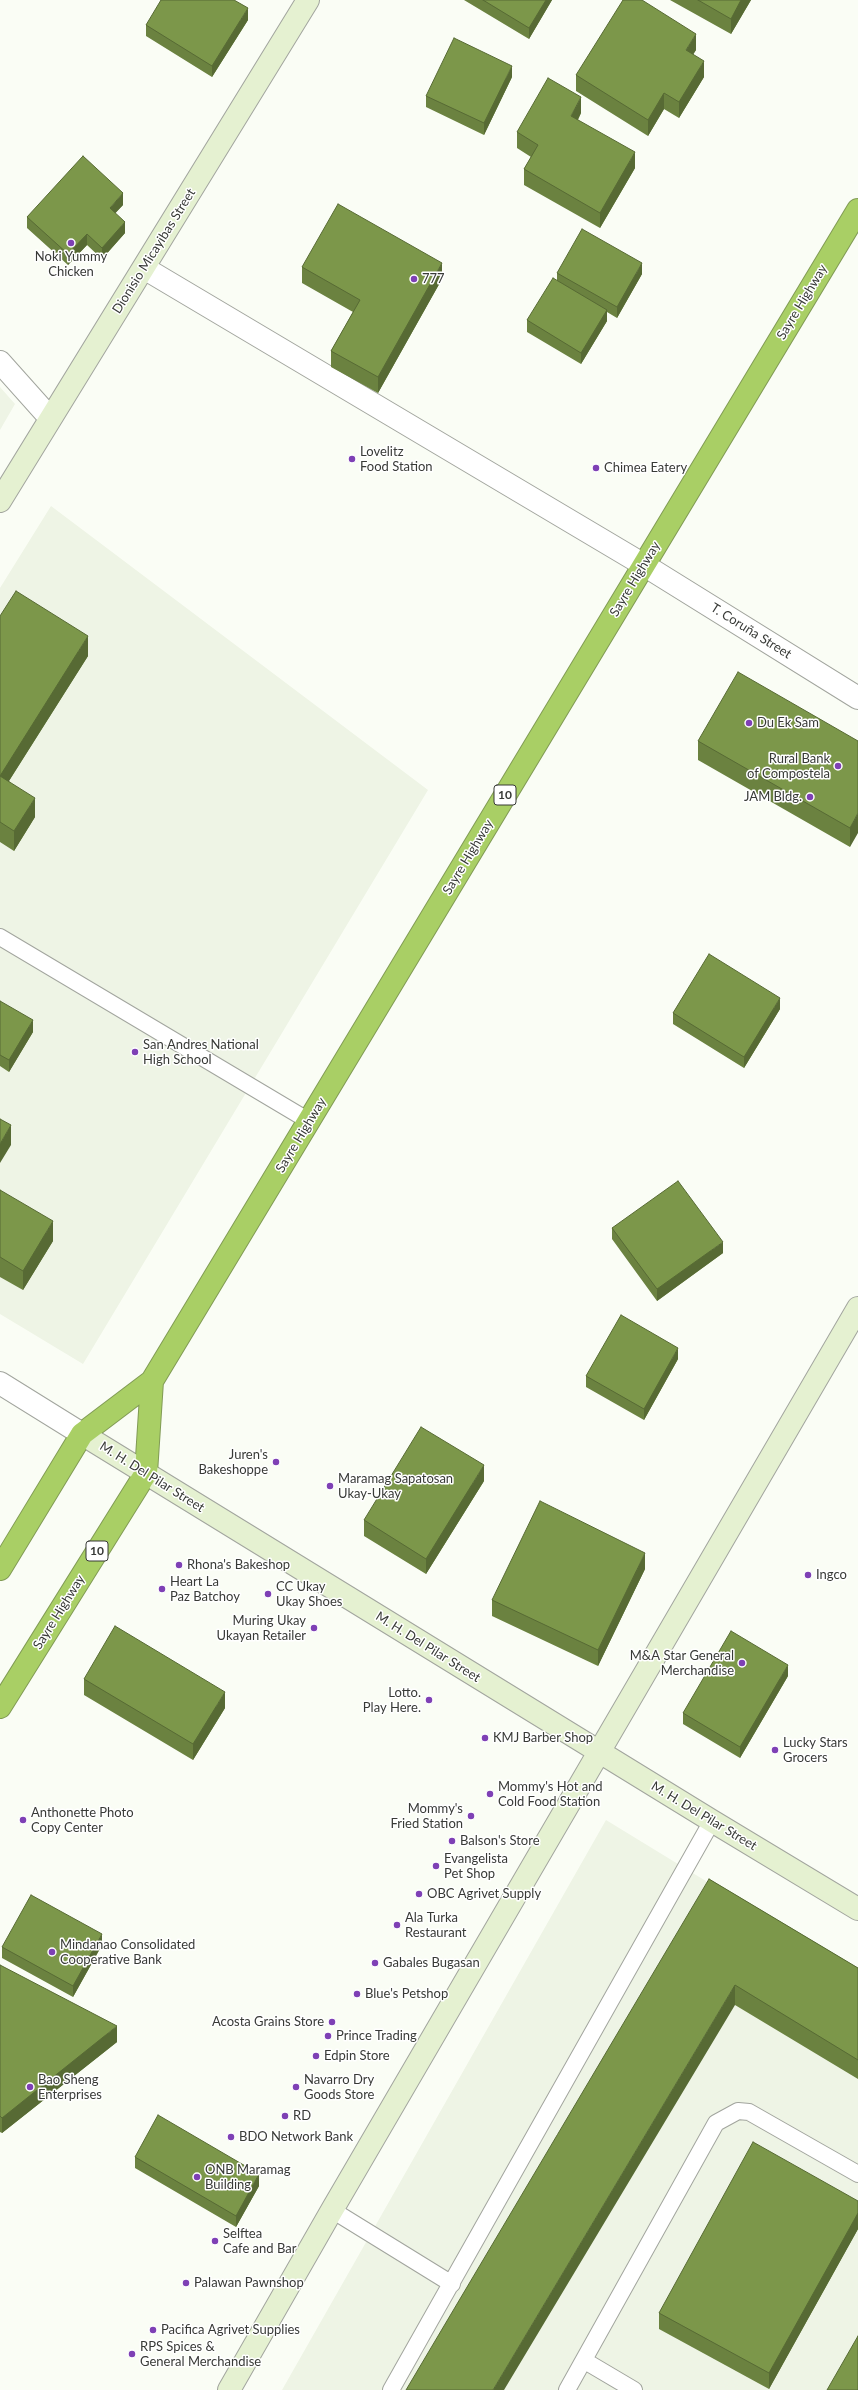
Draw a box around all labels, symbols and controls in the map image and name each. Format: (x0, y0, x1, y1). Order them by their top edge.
street label: Dionisio Micayibas Street (109, 186, 199, 316)
marker: Noki Yummy Chicken (66, 238, 76, 248)
place label: Noki Yummy Chicken (35, 249, 107, 280)
street label: Sayre Highway (774, 262, 830, 342)
place label: 777 (422, 271, 445, 287)
marker: 777 (409, 274, 419, 284)
place label: Lovelitz Food Station (360, 444, 433, 475)
marker: Lovelitz Food Station (347, 454, 357, 464)
place label: Chimea Eatery (604, 460, 687, 476)
marker: Chimea Eatery (591, 463, 601, 473)
street label: Sayre Highway (607, 539, 663, 619)
street label: T. Coruña Street (708, 600, 794, 662)
place label: Du Ek Sam (757, 715, 819, 731)
marker: Du Ek Sam (744, 718, 754, 728)
place label: Rural Bank of Compostela (747, 751, 830, 782)
marker: Rural Bank of Compostela (833, 761, 843, 771)
road number: 10 (494, 785, 516, 805)
place label: JAM Bldg. (744, 789, 802, 805)
marker: JAM Bldg. (805, 792, 815, 802)
street label: Sayre Highway (440, 817, 496, 897)
place label: San Andres National High School (143, 1037, 259, 1068)
marker: San Andres National High School (130, 1047, 140, 1057)
street label: Sayre Highway (273, 1095, 329, 1175)
street label: M. H. Del Pilar Street (97, 1438, 207, 1516)
place label: Juren's Bakeshoppe (198, 1447, 268, 1478)
marker: Juren's Bakeshoppe (271, 1457, 281, 1467)
place label: Maramag Sapatosan Ukay-Ukay (338, 1471, 453, 1502)
marker: Maramag Sapatosan Ukay-Ukay (325, 1481, 335, 1491)
road number: 10 (86, 1541, 108, 1561)
place label: Rhona's Bakeshop (187, 1557, 290, 1573)
marker: Rhona's Bakeshop (174, 1560, 184, 1570)
place label: Ingco (816, 1567, 847, 1583)
marker: Ingco (803, 1570, 813, 1580)
street label: Sayre Highway (30, 1572, 88, 1652)
place label: Heart La Paz Batchoy (170, 1574, 240, 1605)
place label: CC Ukay Ukay Shoes (276, 1579, 342, 1610)
marker: Heart La Paz Batchoy (157, 1584, 167, 1594)
marker: CC Ukay Ukay Shoes (263, 1589, 273, 1599)
street label: M. H. Del Pilar Street (373, 1608, 483, 1686)
place label: Muring Ukay Ukayan Retailer (217, 1613, 306, 1644)
marker: Muring Ukay Ukayan Retailer (309, 1623, 319, 1633)
place label: M&A Star General Merchandise (630, 1648, 734, 1679)
marker: M&A Star General Merchandise (737, 1658, 747, 1668)
place label: Lotto. Play Here. (363, 1685, 421, 1716)
marker: Lotto. Play Here. (424, 1695, 434, 1705)
place label: KMJ Barber Shop (493, 1730, 593, 1746)
marker: KMJ Barber Shop (480, 1733, 490, 1743)
place label: Lucky Stars Grocers (783, 1735, 848, 1766)
marker: Lucky Stars Grocers (770, 1745, 780, 1755)
street label: M. H. Del Pilar Street (648, 1778, 760, 1854)
place label: Mommy's Hot and Cold Food Station (498, 1779, 603, 1810)
marker: Mommy's Hot and Cold Food Station (485, 1789, 495, 1799)
place label: Mommy's Fried Station (390, 1801, 463, 1832)
place label: Anthonette Photo Copy Center (31, 1805, 134, 1836)
marker: Mommy's Fried Station (466, 1811, 476, 1821)
marker: Anthonette Photo Copy Center (18, 1815, 28, 1825)
place label: Balson's Store (460, 1833, 540, 1849)
marker: Balson's Store (447, 1836, 457, 1846)
place label: Evangelista Pet Shop (444, 1851, 508, 1882)
marker: Evangelista Pet Shop (431, 1861, 441, 1871)
place label: OBC Agrivet Supply (427, 1886, 541, 1902)
marker: OBC Agrivet Supply (414, 1889, 424, 1899)
place label: Ala Turka Restaurant (405, 1910, 466, 1941)
marker: Ala Turka Restaurant (392, 1920, 402, 1930)
place label: Mindanao Consolidated Cooperative Bank (60, 1937, 195, 1968)
marker: Mindanao Consolidated Cooperative Bank (47, 1947, 57, 1957)
place label: Gabales Bugasan (383, 1955, 480, 1971)
marker: Gabales Bugasan (370, 1958, 380, 1968)
place label: Blue's Petshop (365, 1986, 448, 2002)
marker: Blue's Petshop (352, 1989, 362, 1999)
place label: Acosta Grains Store (212, 2014, 324, 2030)
marker: Acosta Grains Store (327, 2017, 337, 2027)
place label: Prince Trading (336, 2028, 417, 2044)
marker: Prince Trading (323, 2031, 333, 2041)
place label: Edpin Store (324, 2048, 390, 2064)
marker: Edpin Store (311, 2051, 321, 2061)
place label: Bao Sheng Enterprises (38, 2072, 102, 2103)
place label: Navarro Dry Goods Store (304, 2072, 374, 2103)
marker: Bao Sheng Enterprises (25, 2082, 35, 2092)
marker: Navarro Dry Goods Store (291, 2082, 301, 2092)
place label: RD (293, 2108, 311, 2124)
marker: RD (280, 2111, 290, 2121)
place label: BDO Network Bank (239, 2129, 353, 2145)
marker: BDO Network Bank (226, 2132, 236, 2142)
place label: ONB Maramag Building (205, 2162, 290, 2193)
marker: ONB Maramag Building (192, 2172, 202, 2182)
place label: Selftea Cafe and Bar (223, 2226, 296, 2257)
marker: Selftea Cafe and Bar (210, 2236, 220, 2246)
place label: Palawan Pawnshop (194, 2275, 304, 2291)
marker: Palawan Pawnshop (181, 2278, 191, 2288)
place label: Pacifica Agrivet Supplies (161, 2322, 300, 2338)
marker: Pacifica Agrivet Supplies (148, 2325, 158, 2335)
place label: RPS Spices & General Merchandise (140, 2339, 261, 2370)
marker: RPS Spices & General Merchandise (127, 2349, 137, 2359)

